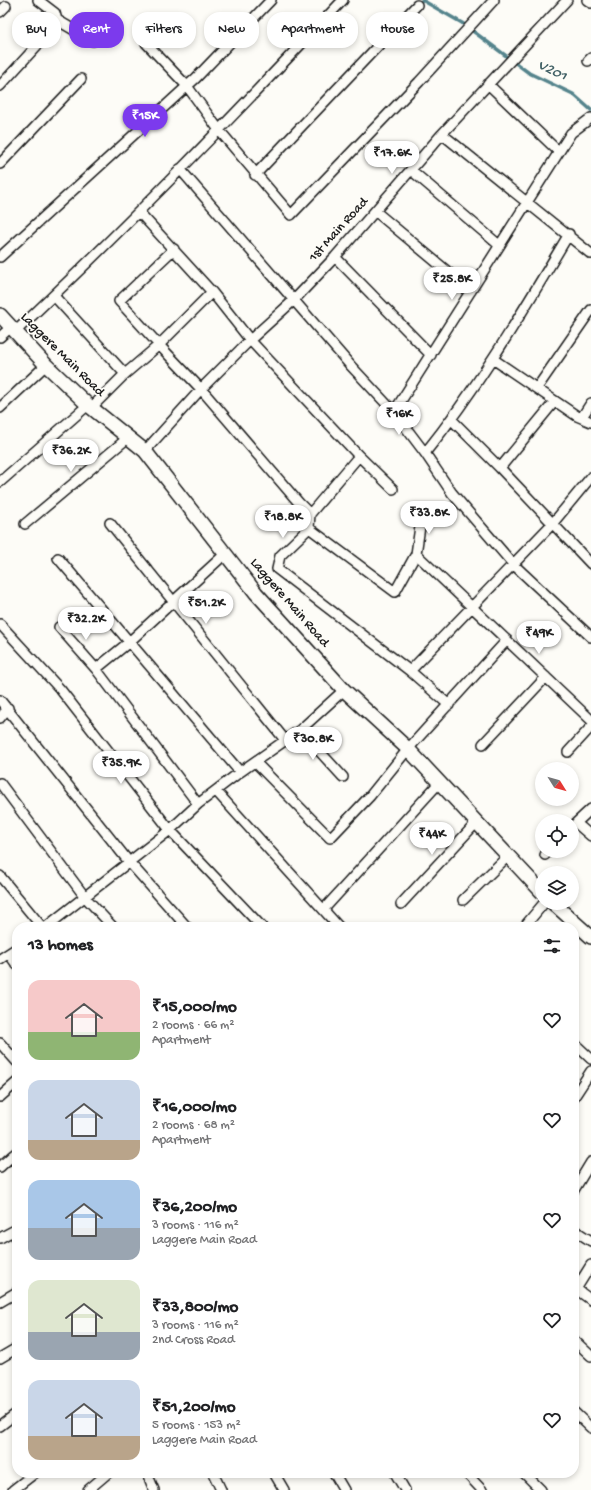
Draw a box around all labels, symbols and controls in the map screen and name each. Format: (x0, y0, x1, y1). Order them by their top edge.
chip: Buy (12, 12, 61, 48)
chip: Rent (69, 12, 124, 48)
chip: Filters (132, 12, 196, 48)
chip: New (204, 12, 259, 48)
chip: Apartment (267, 12, 358, 48)
chip: House (366, 12, 428, 48)
water label: V201 (534, 56, 570, 86)
pin: ₹15K (121, 104, 169, 138)
text: ₹15K (132, 109, 158, 124)
pin: ₹17.6K (359, 141, 425, 175)
text: ₹17.6K (373, 146, 411, 161)
street label: 1st Main Road (305, 193, 374, 266)
pin: ₹25.8K (419, 267, 485, 301)
text: ₹25.8K (432, 272, 472, 287)
street label: Laggere Main Road (16, 309, 109, 402)
pin: ₹16K (375, 402, 423, 436)
text: ₹16K (386, 407, 412, 422)
pin: ₹36.2K (38, 439, 104, 473)
text: ₹36.2K (52, 444, 90, 459)
pin: ₹33.8K (396, 501, 462, 535)
pin: ₹18.8K (250, 505, 316, 539)
text: ₹33.8K (409, 506, 449, 521)
text: ₹18.8K (264, 510, 302, 525)
street label: Laggere Main Road (246, 555, 334, 652)
pin: ₹51.2K (173, 591, 239, 625)
text: ₹51.2K (187, 596, 225, 611)
pin: ₹32.2K (53, 607, 119, 641)
text: ₹32.2K (67, 612, 105, 627)
pin: ₹49K (515, 621, 563, 655)
text: ₹49K (525, 626, 553, 641)
pin: ₹30.8K (280, 727, 346, 761)
text: ₹30.8K (293, 732, 333, 747)
pin: ₹35.9K (88, 751, 154, 785)
text: ₹35.9K (102, 756, 140, 771)
north arrow (535, 762, 579, 806)
map controls (535, 762, 579, 910)
button: locate (535, 814, 579, 858)
pin: ₹44K (408, 822, 456, 856)
text: ₹44K (419, 827, 445, 842)
button: layers (535, 866, 579, 910)
icon: filters (541, 935, 563, 957)
text: 13 homes (28, 936, 93, 956)
icon: home (60, 996, 108, 1044)
text: ₹15,000/mo (152, 998, 237, 1018)
icon: heart (541, 1009, 563, 1031)
text: 2 rooms · 66 m² (152, 1018, 234, 1033)
text: Apartment (152, 1033, 211, 1048)
icon: home (60, 1096, 108, 1144)
text: ₹16,000/mo (152, 1098, 236, 1118)
icon: heart (541, 1109, 563, 1131)
text: 2 rooms · 68 m² (152, 1118, 235, 1133)
text: Apartment (152, 1133, 211, 1148)
icon: home (60, 1196, 108, 1244)
text: ₹36,200/mo (152, 1198, 237, 1218)
icon: heart (541, 1209, 563, 1231)
text: 3 rooms · 116 m² (152, 1218, 239, 1233)
text: Laggere Main Road (152, 1233, 257, 1248)
icon: home (60, 1296, 108, 1344)
text: ₹33,800/mo (152, 1298, 238, 1318)
icon: heart (541, 1309, 563, 1331)
text: 3 rooms · 116 m² (152, 1318, 239, 1333)
text: 2nd Cross Road (152, 1333, 235, 1348)
icon: home (60, 1396, 108, 1444)
text: ₹51,200/mo (152, 1398, 236, 1418)
icon: heart (541, 1409, 563, 1431)
text: 5 rooms · 153 m² (152, 1418, 241, 1433)
text: Laggere Main Road (152, 1433, 257, 1448)

